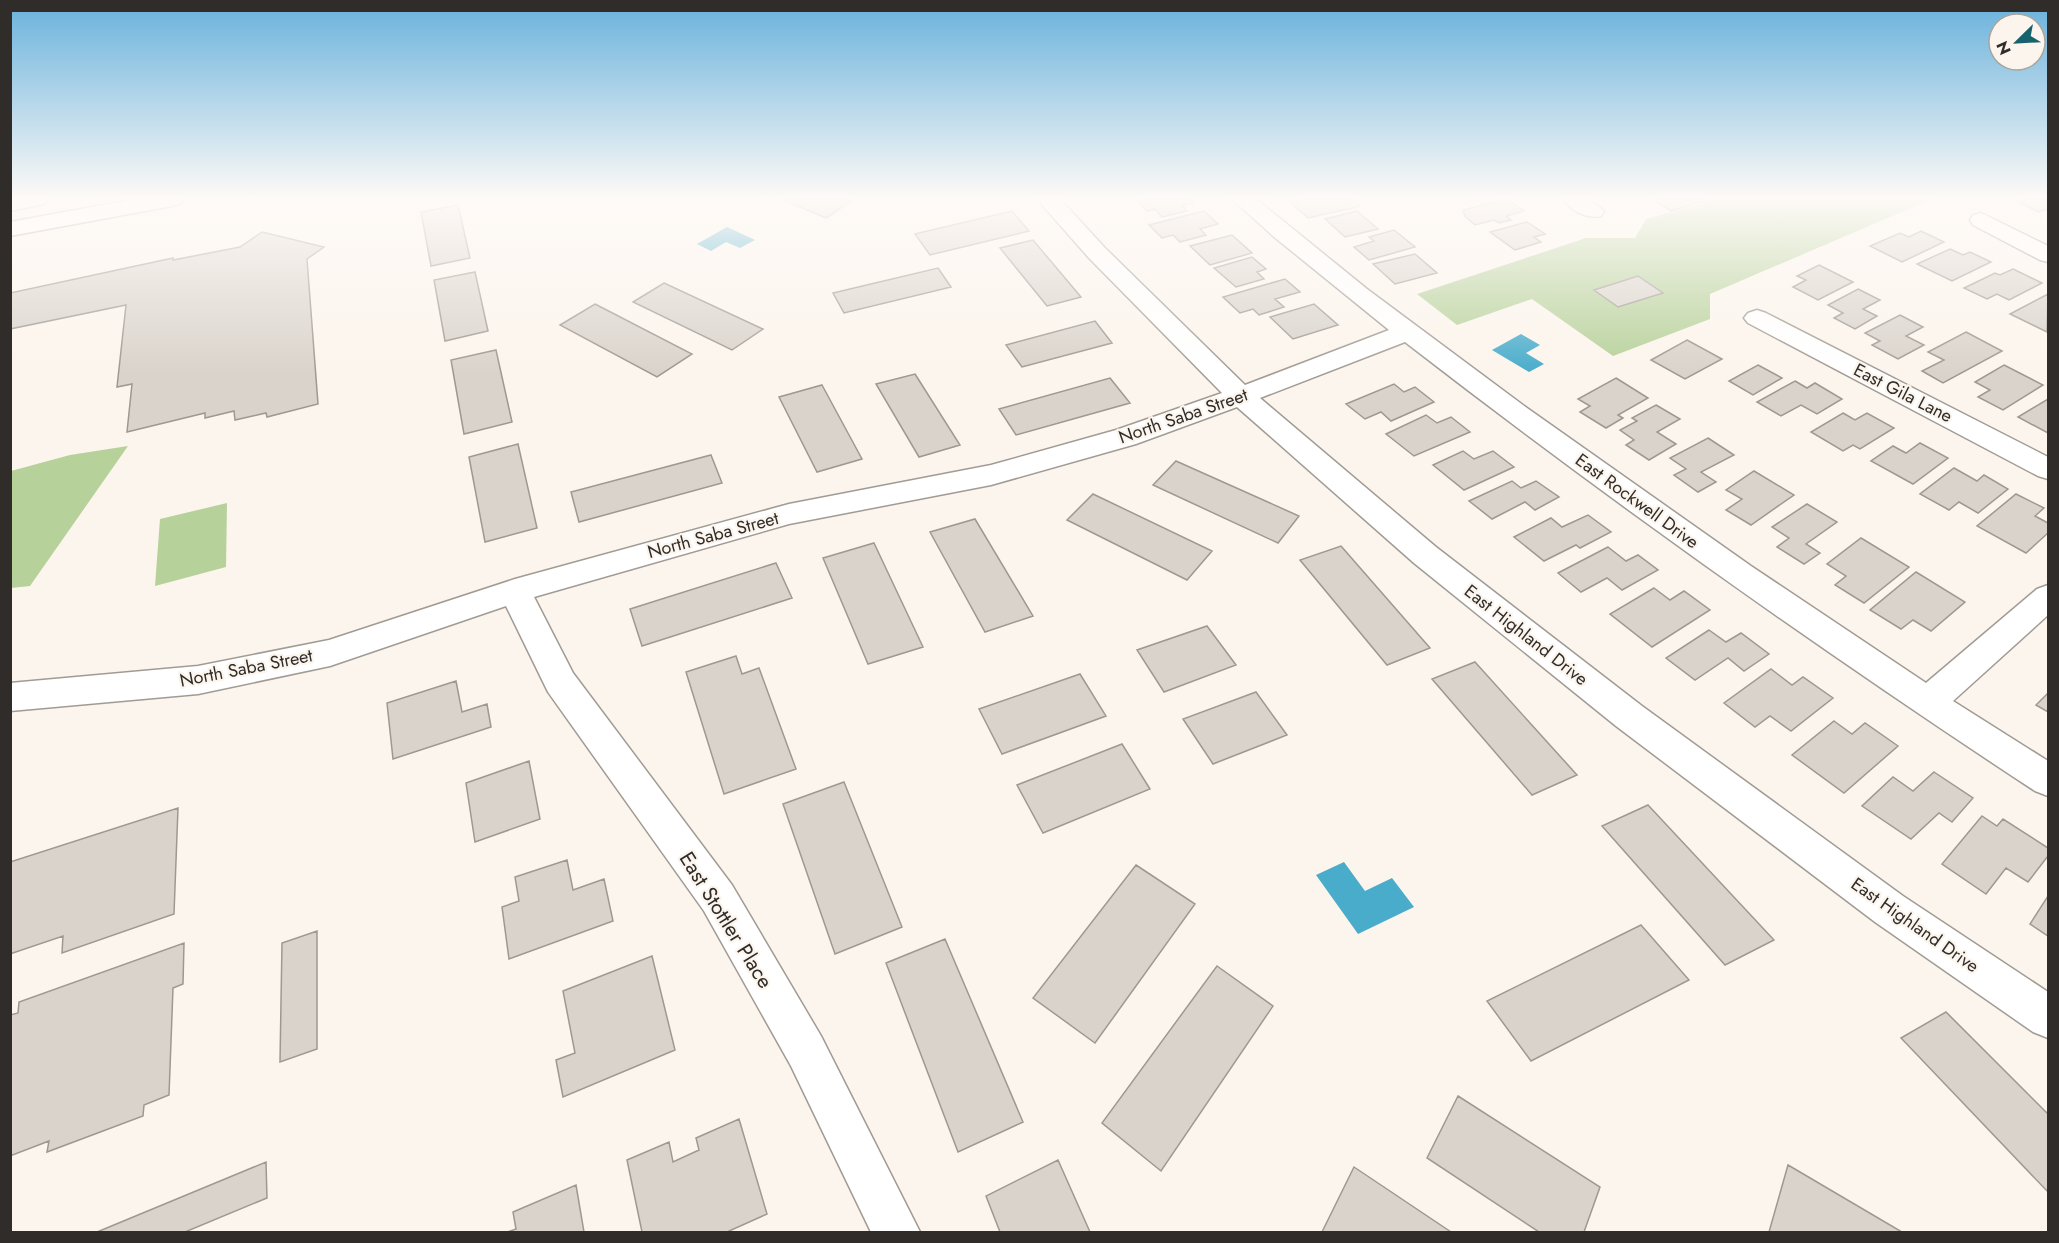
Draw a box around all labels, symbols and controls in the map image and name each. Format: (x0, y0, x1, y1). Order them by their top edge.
north arrow (1987, 12, 2047, 72)
text: N (1991, 37, 2017, 58)
street label: East Gila Lane (1849, 357, 1957, 429)
street label: North Saba Street (1115, 382, 1252, 450)
street label: East Rockwell Drive (1570, 447, 1704, 555)
street label: North Saba Street (644, 505, 782, 565)
street label: East Highland Drive (1459, 578, 1593, 692)
street label: North Saba Street (177, 642, 315, 694)
street label: East Stottler Place (672, 846, 780, 994)
street label: East Highland Drive (1846, 871, 1984, 979)

